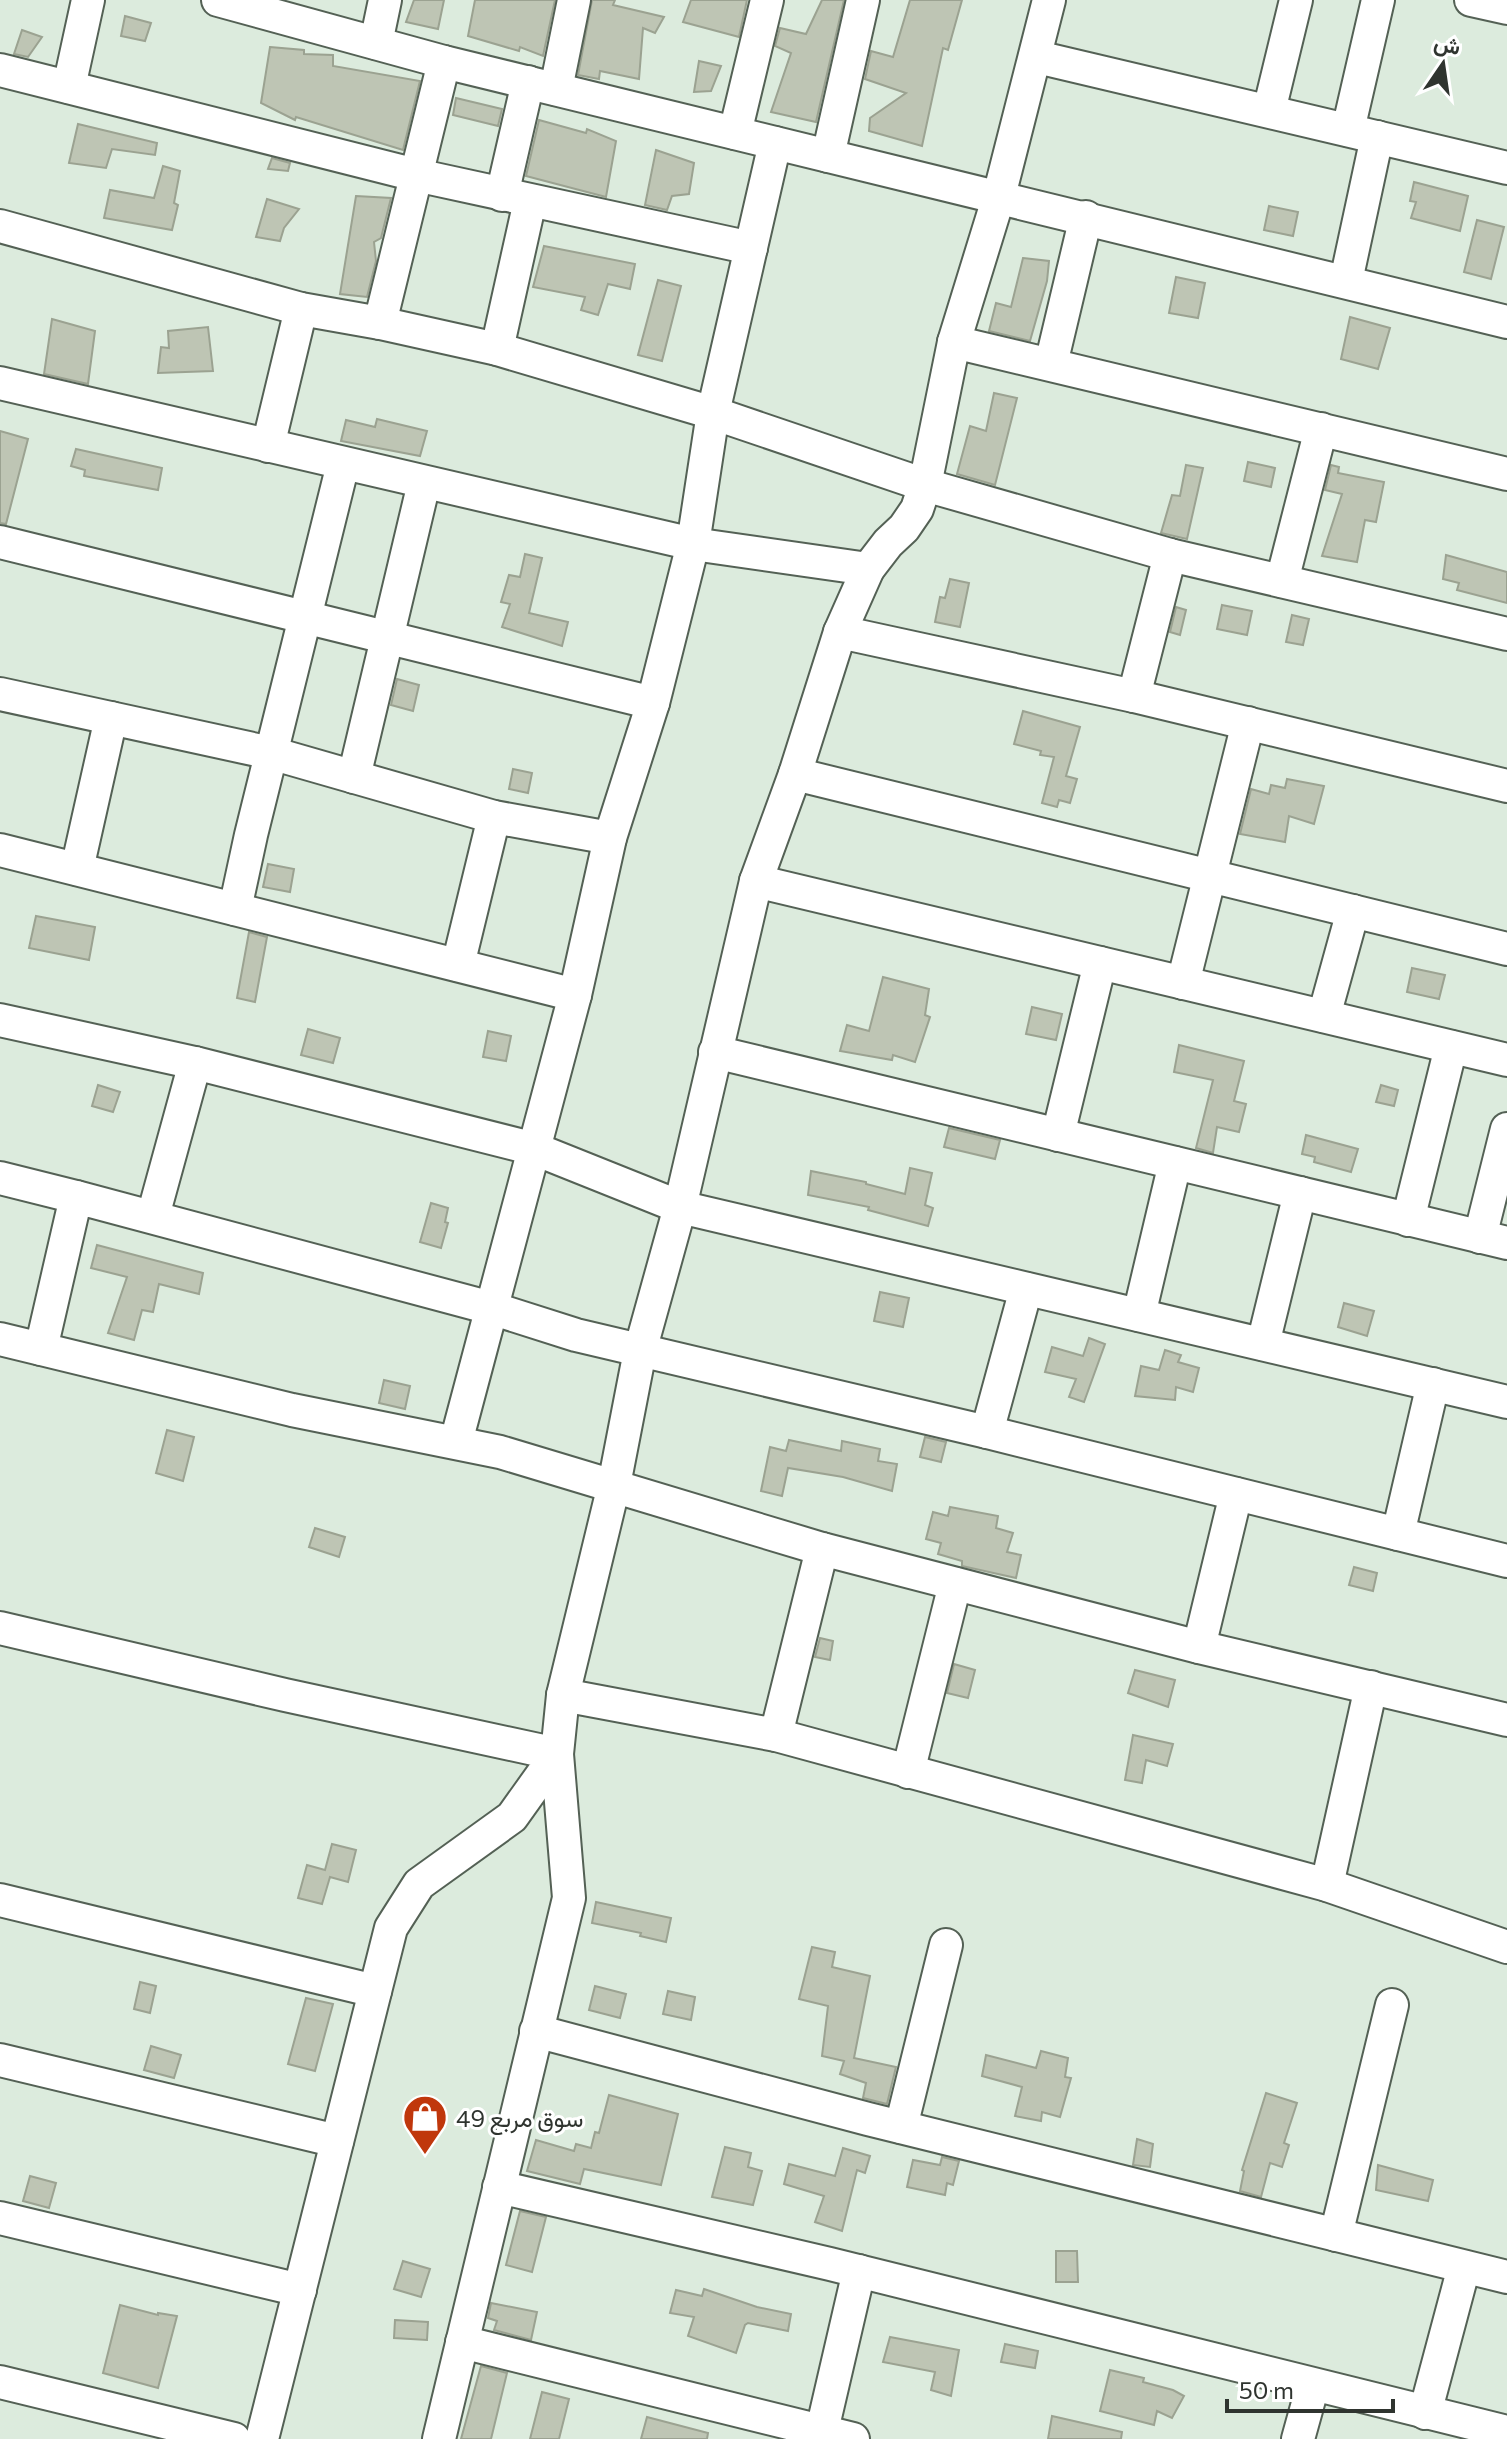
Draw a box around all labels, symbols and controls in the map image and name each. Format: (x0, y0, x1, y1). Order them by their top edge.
north arrow (1403, 24, 1483, 104)
text: ش (1431, 28, 1464, 61)
shop icon: سوق مربع 49 (401, 2093, 449, 2156)
place label: سوق مربع 49 (456, 2103, 583, 2136)
scale bar (1227, 2363, 1393, 2413)
text: 50 m (1239, 2375, 1294, 2404)

